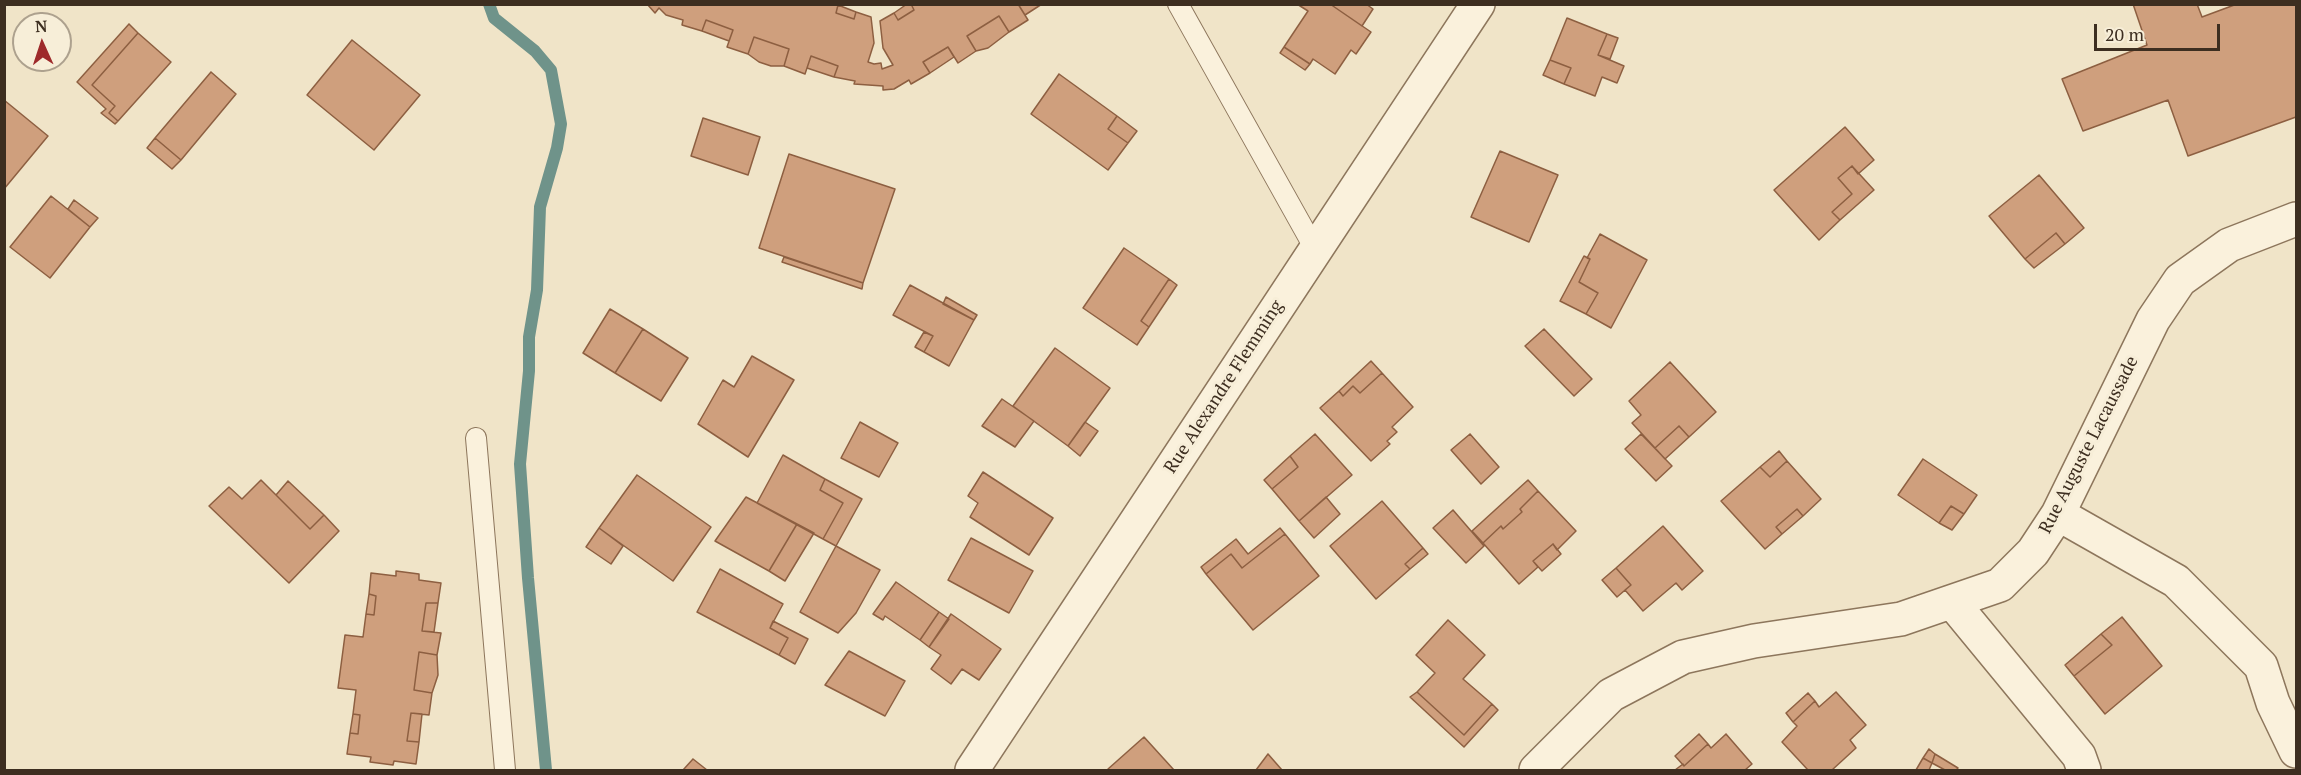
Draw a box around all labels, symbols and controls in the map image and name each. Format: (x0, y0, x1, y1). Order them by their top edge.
north arrow (12, 12, 72, 72)
scale bar (2097, 12, 2223, 50)
text: N (35, 15, 48, 37)
text: 20 m (2105, 22, 2144, 46)
street label: Rue Alexandre Flemming (1160, 296, 1288, 478)
street label: Rue Auguste Lacaussade (2035, 353, 2143, 537)

